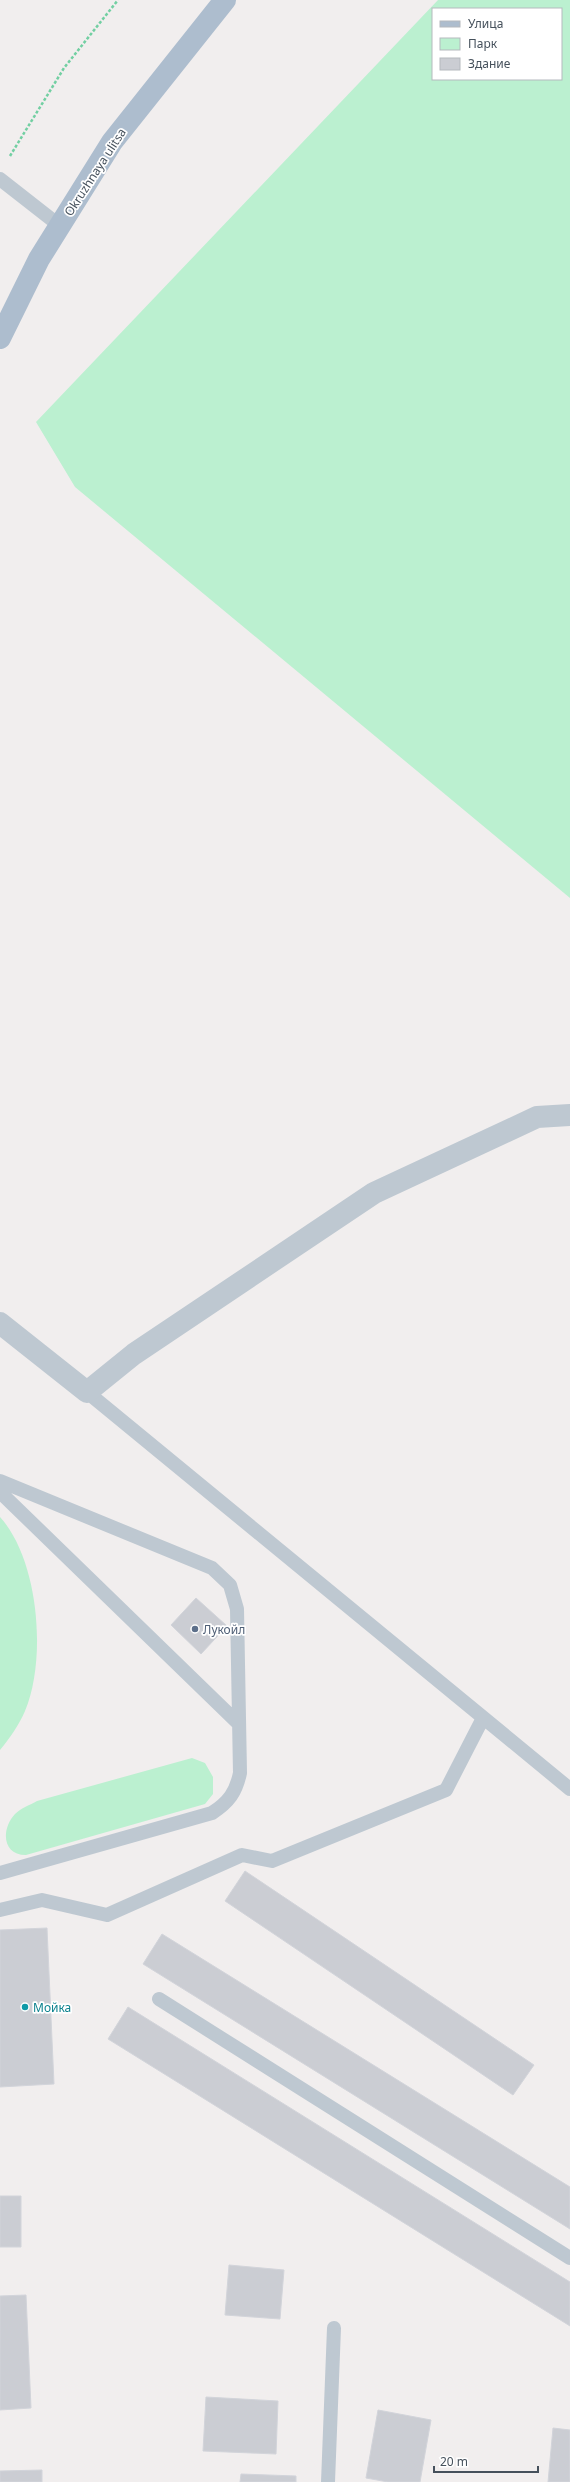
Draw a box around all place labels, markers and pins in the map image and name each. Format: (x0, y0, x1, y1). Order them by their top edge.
place label: Лукойл (203, 1621, 245, 1638)
marker: Лукойл (190, 1624, 200, 1634)
place label: Мойка (33, 1999, 71, 2016)
marker: Мойка (20, 2002, 30, 2012)

